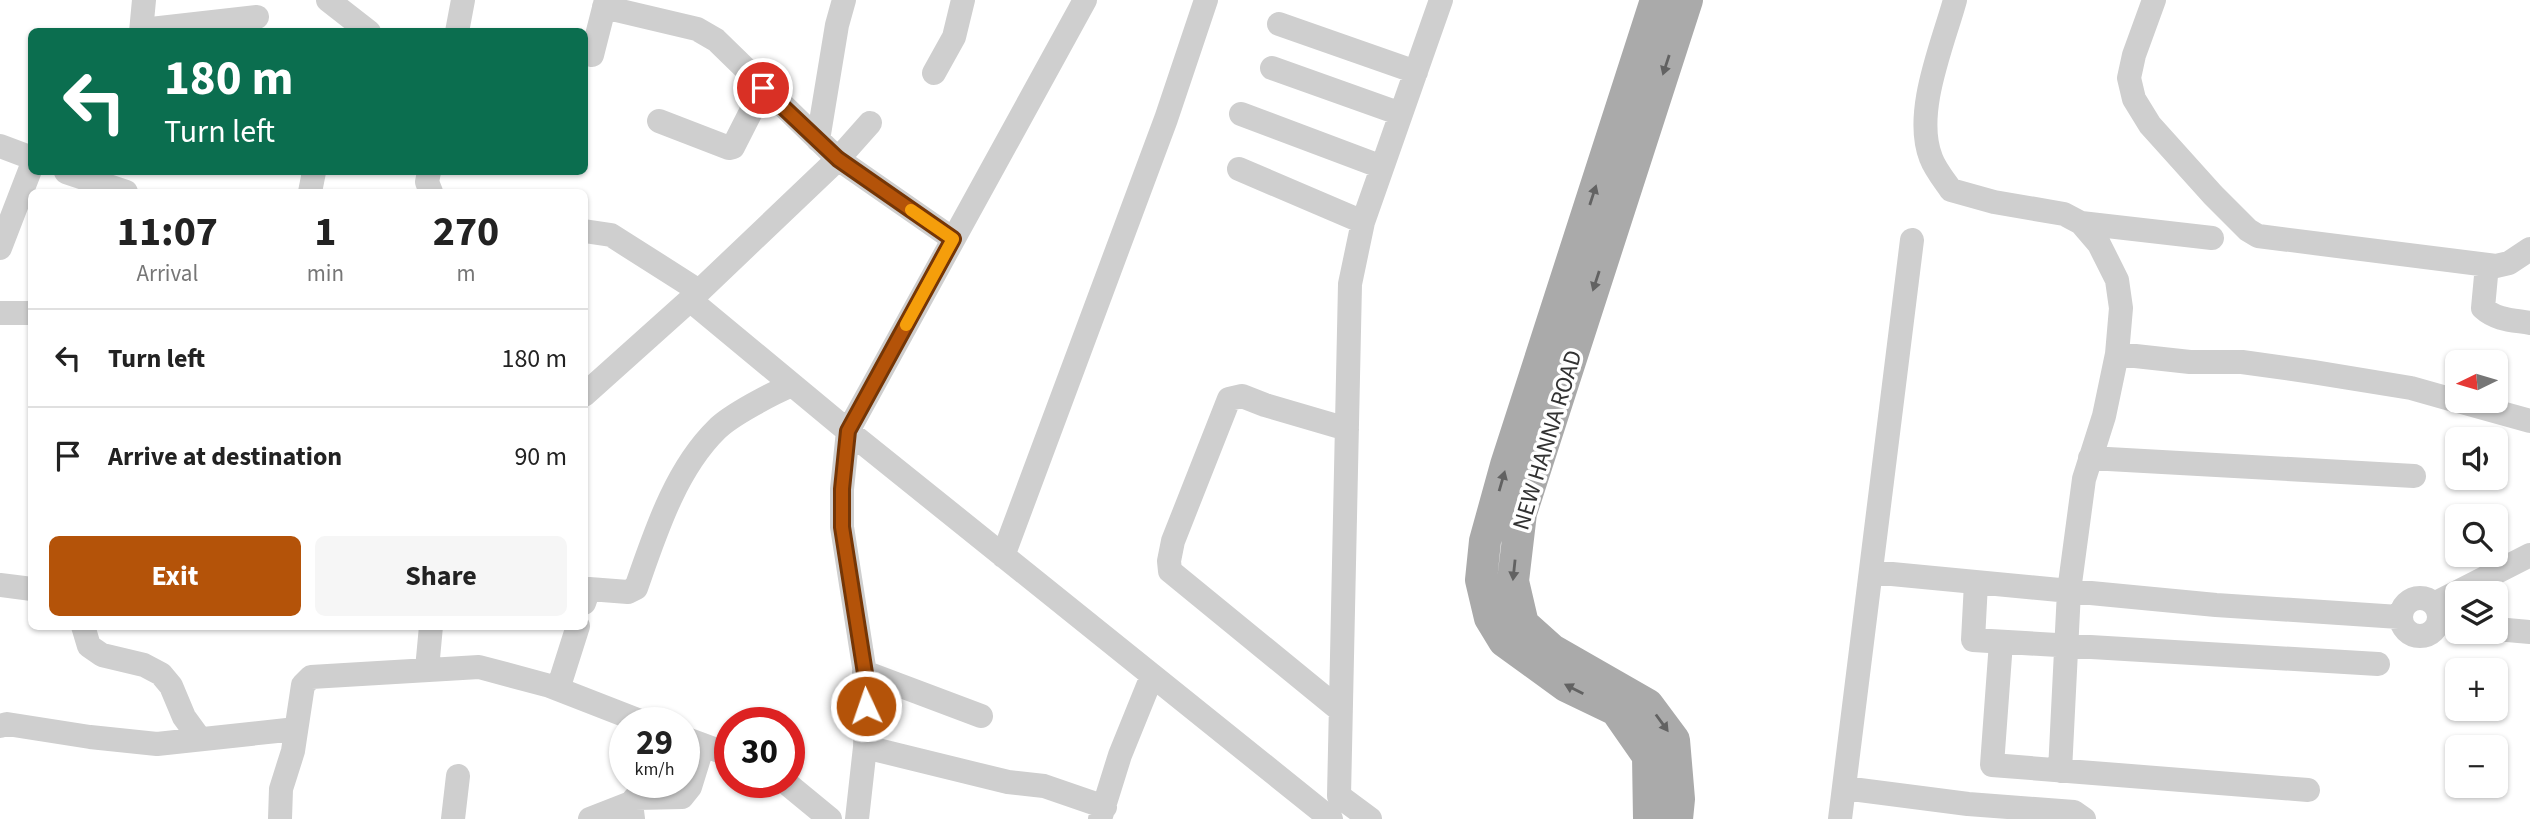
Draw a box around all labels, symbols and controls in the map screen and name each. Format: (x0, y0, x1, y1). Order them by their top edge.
text: 180 m (164, 44, 293, 114)
one-way arrow (1661, 55, 1671, 76)
icon: left (49, 56, 140, 147)
pin (733, 58, 793, 118)
icon: arrive (744, 69, 782, 107)
text: Turn left (164, 109, 275, 155)
one-way arrow (1589, 184, 1599, 205)
text: 11:07 (117, 202, 218, 262)
text: 1 (314, 202, 336, 262)
text: 270 (433, 202, 499, 262)
text: Arrival (136, 257, 198, 290)
text: min (307, 257, 344, 290)
text: m (456, 257, 476, 290)
one-way arrow (1590, 271, 1601, 292)
icon: left (49, 339, 87, 377)
text: Turn left (108, 340, 205, 377)
text: 180 m (501, 340, 567, 377)
street label: NEW HANNA ROAD (1503, 346, 1591, 534)
north arrow (2445, 350, 2508, 413)
map controls (2445, 350, 2508, 798)
button: sound (2445, 427, 2508, 490)
icon: arrive (49, 437, 87, 475)
text: Arrive at destination (108, 438, 342, 475)
text: 90 m (514, 438, 567, 475)
one-way arrow (1497, 471, 1507, 492)
button: search (2445, 504, 2508, 567)
button: Exit (49, 536, 301, 616)
button: Share (315, 536, 567, 616)
one-way arrow (1508, 559, 1519, 581)
button: layers (2445, 581, 2508, 644)
button: + (2445, 658, 2508, 721)
position arrow (829, 669, 903, 743)
one-way arrow (1564, 683, 1584, 695)
speed limit sign: 30 (714, 707, 805, 798)
one-way arrow (1654, 714, 1668, 732)
text: 29 (636, 718, 673, 768)
button: − (2445, 735, 2508, 798)
text: km/h (635, 757, 674, 782)

